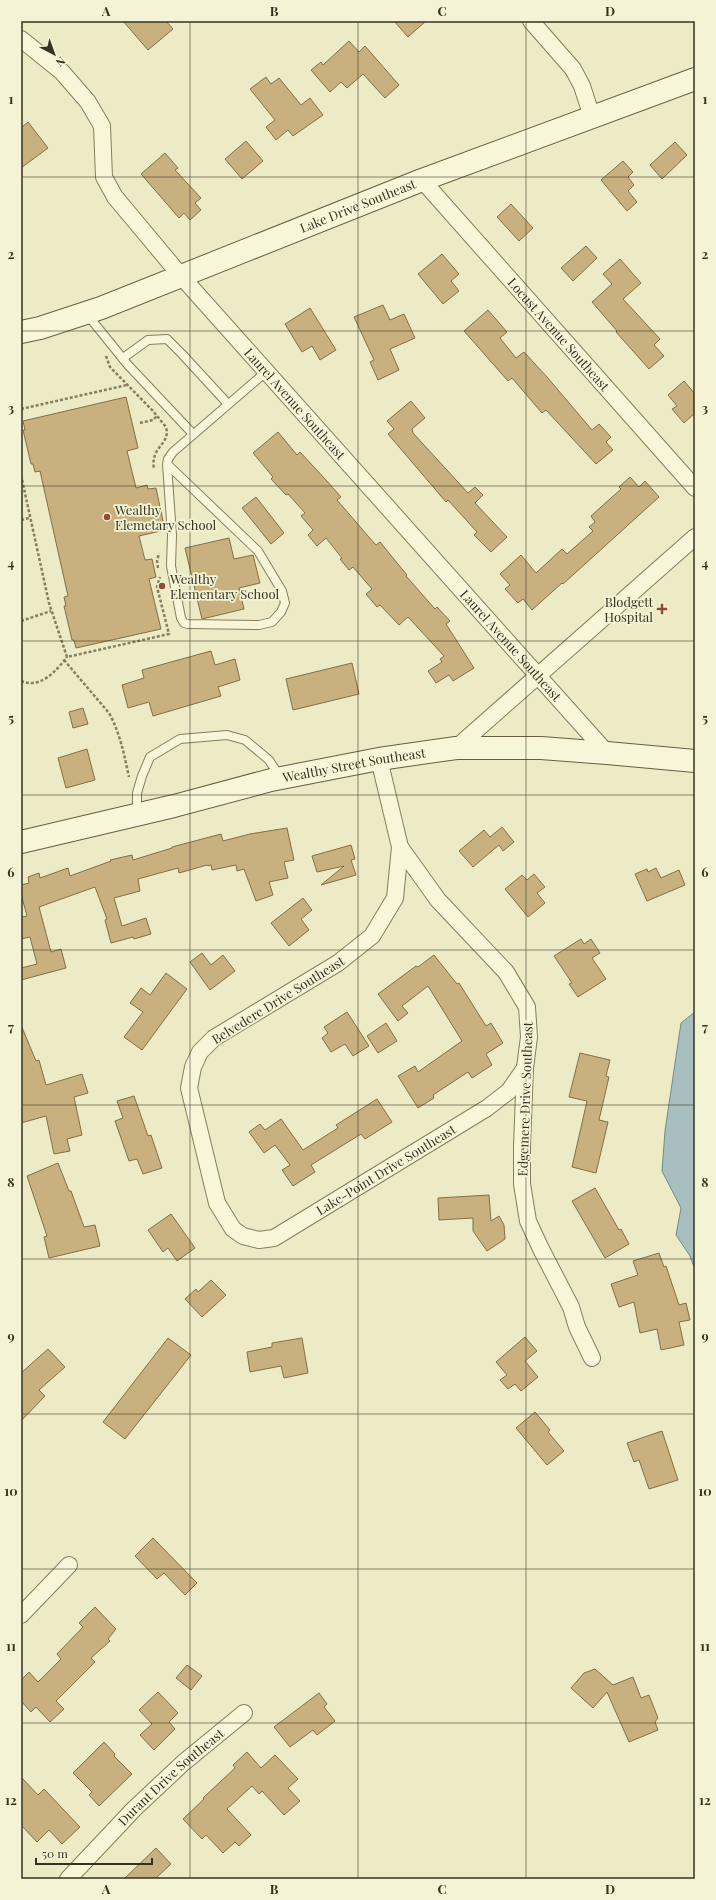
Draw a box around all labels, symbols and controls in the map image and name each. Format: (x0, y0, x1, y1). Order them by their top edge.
text: A (101, 2, 111, 19)
text: B (270, 2, 279, 19)
text: C (437, 2, 447, 19)
text: D (605, 2, 615, 19)
north arrow (34, 34, 74, 74)
text: N (53, 54, 69, 70)
text: 1 (9, 90, 14, 107)
text: 1 (703, 90, 708, 107)
street label: Lake Drive Southeast (297, 174, 418, 236)
text: 2 (8, 245, 15, 262)
text: 2 (702, 245, 709, 262)
street label: Locust Avenue Southeast (504, 274, 614, 394)
street label: Laurel Avenue Southeast (241, 344, 350, 463)
text: 3 (8, 399, 14, 416)
text: 3 (702, 399, 708, 416)
place label: Wealthy Elemetary School (114, 501, 217, 533)
marker: Wealthy Elemetary School (102, 512, 112, 522)
text: 4 (8, 554, 15, 571)
text: 4 (702, 554, 709, 571)
place label: Wealthy Elementary School (169, 570, 279, 602)
marker: Wealthy Elementary School (157, 581, 167, 591)
street label: Laurel Avenue Southeast (457, 586, 566, 705)
place label: Blodgett Hospital (604, 593, 653, 625)
marker: Blodgett Hospital (656, 603, 668, 615)
text: 5 (8, 709, 14, 726)
text: 5 (702, 709, 708, 726)
street label: Wealthy Street Southeast (280, 743, 427, 786)
text: 6 (7, 863, 15, 880)
text: 6 (701, 863, 709, 880)
street label: Belvedere Drive Southeast (208, 952, 348, 1047)
text: 7 (8, 1018, 14, 1035)
text: 7 (702, 1018, 708, 1035)
street label: Edgemere Drive Southeast (513, 1021, 536, 1177)
street label: Lake-Point Drive Southeast (313, 1120, 459, 1218)
text: 8 (7, 1173, 15, 1190)
text: 8 (701, 1173, 709, 1190)
text: 9 (7, 1327, 15, 1344)
text: 9 (701, 1327, 709, 1344)
text: 10 (4, 1482, 18, 1499)
text: 10 (698, 1482, 712, 1499)
text: 11 (6, 1637, 16, 1654)
text: 11 (700, 1637, 710, 1654)
street label: Durant Drive Southeast (114, 1724, 227, 1829)
text: 12 (5, 1791, 17, 1808)
text: 12 (699, 1791, 711, 1808)
scale bar (36, 1840, 152, 1866)
text: 50 m (42, 1845, 68, 1861)
text: A (101, 1880, 111, 1897)
text: B (270, 1880, 279, 1897)
text: C (437, 1880, 447, 1897)
text: D (605, 1880, 615, 1897)

